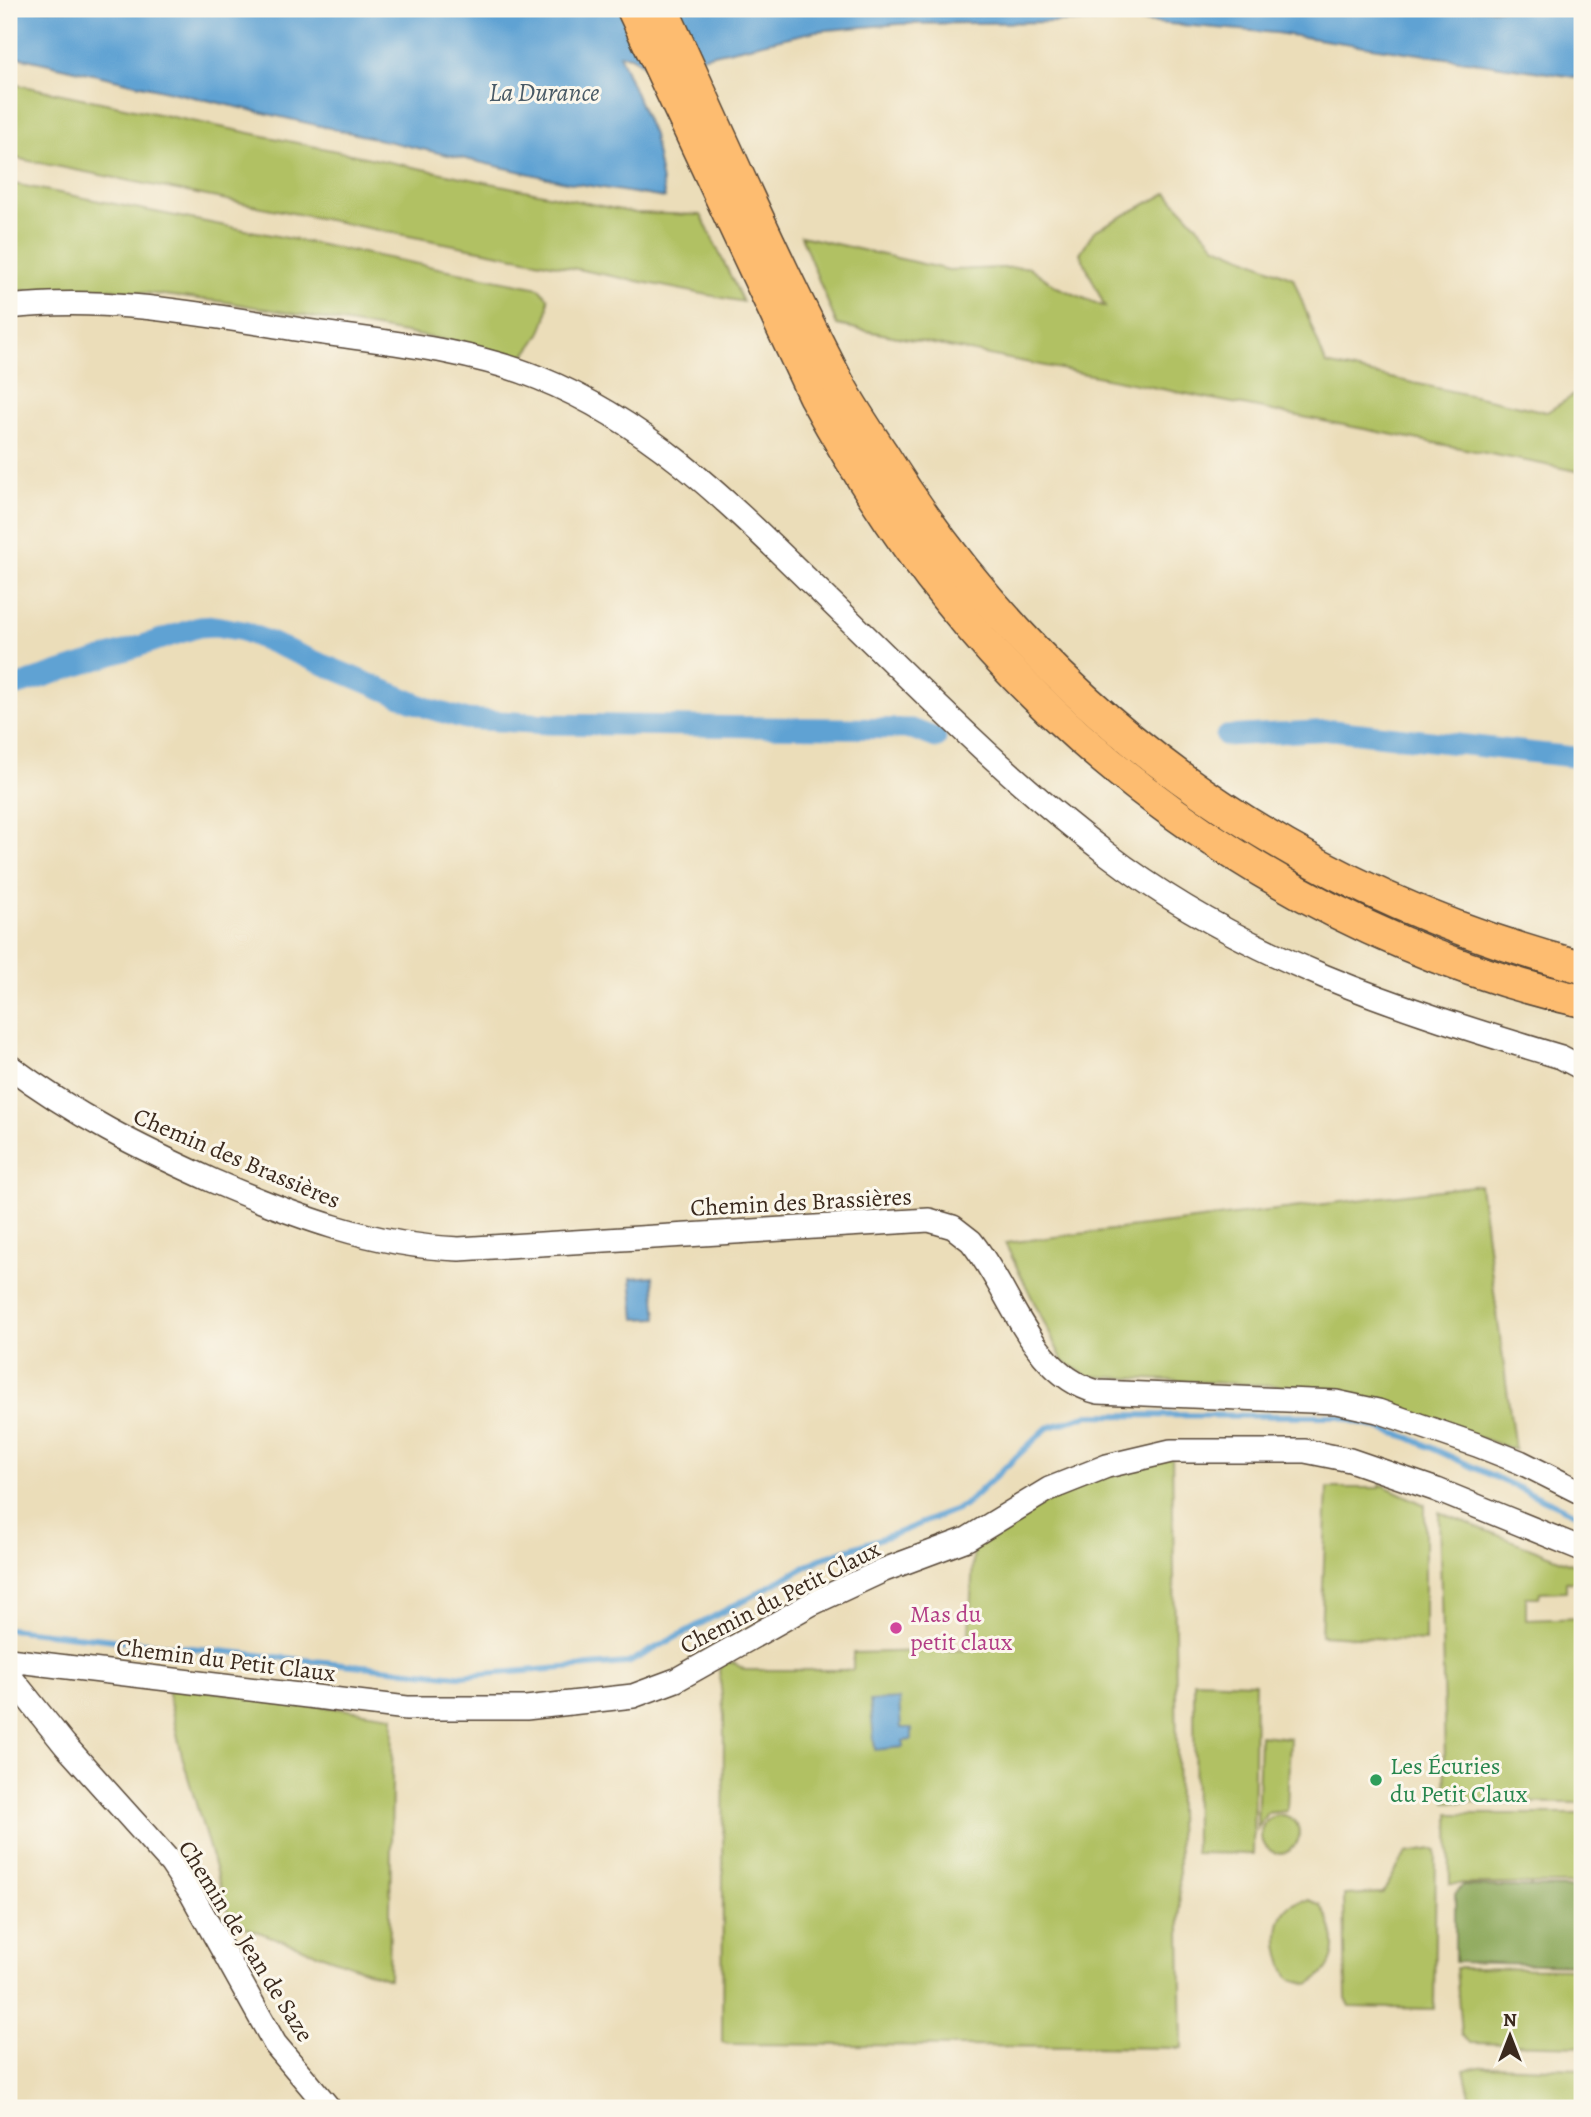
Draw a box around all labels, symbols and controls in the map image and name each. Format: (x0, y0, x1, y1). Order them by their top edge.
water label: La Durance (489, 75, 599, 110)
street label: Chemin des Brassières (129, 1100, 345, 1216)
street label: Chemin des Brassières (689, 1180, 913, 1224)
street label: Chemin du Petit Claux (674, 1532, 886, 1661)
place label: Mas du petit claux (910, 1598, 1013, 1658)
marker: Mas du petit claux (888, 1620, 904, 1636)
street label: Chemin du Petit Claux (115, 1631, 338, 1689)
place label: Les Écuries du Petit Claux (1390, 1750, 1528, 1810)
marker: Les Écuries du Petit Claux (1368, 1772, 1384, 1788)
street label: Chemin de Jean de Saze (171, 1834, 321, 2048)
north arrow (1476, 2002, 1546, 2072)
text: N (1503, 2007, 1517, 2033)

